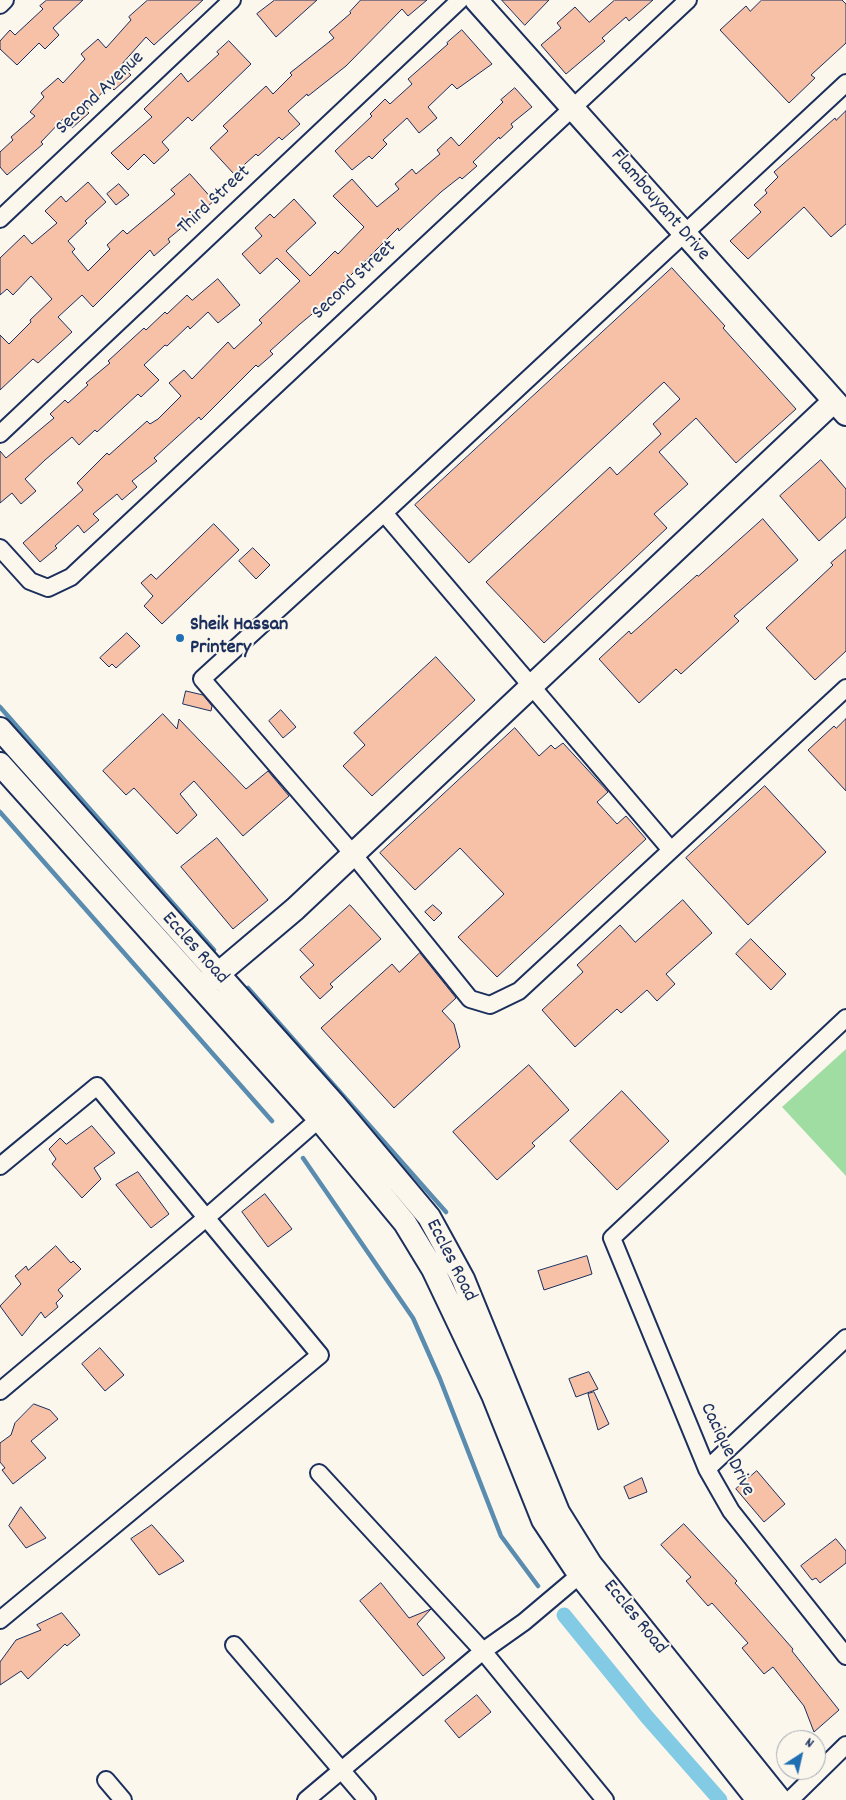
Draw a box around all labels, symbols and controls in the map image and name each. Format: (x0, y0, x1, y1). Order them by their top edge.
street label: Second Avenue (52, 47, 150, 141)
street label: Flambouyant Drive (604, 145, 714, 267)
street label: Third Street (174, 161, 256, 241)
street label: Second Street (308, 236, 402, 326)
place label: Sheik Hassan Printery (190, 614, 288, 661)
marker: Sheik Hassan Printery (174, 632, 186, 644)
street label: Eccles Road (155, 908, 233, 990)
street label: Eccles Road (419, 1216, 481, 1306)
street label: Cacique Drive (693, 1400, 759, 1500)
street label: Eccles Road (597, 1576, 671, 1660)
north arrow (776, 1730, 826, 1780)
text: N (800, 1733, 818, 1754)

